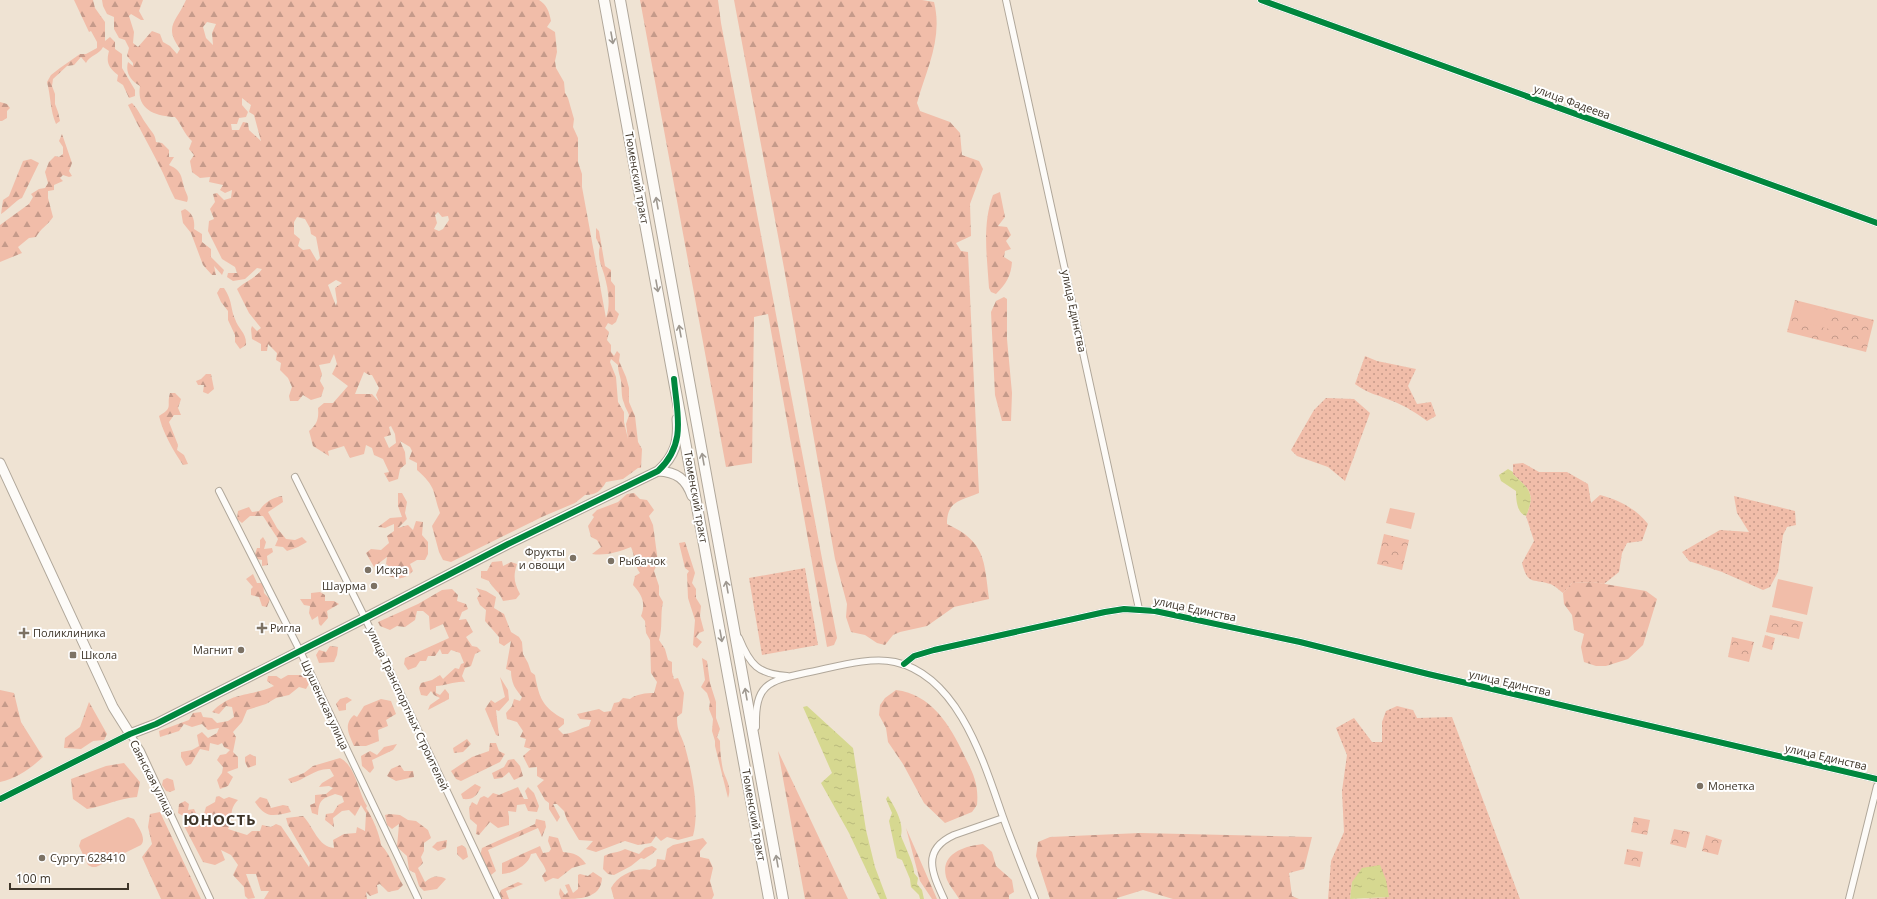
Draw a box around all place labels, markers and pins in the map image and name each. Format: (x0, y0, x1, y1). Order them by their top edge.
place label: Фрукты и овощи (519, 544, 565, 572)
marker: Фрукты и овощи (568, 553, 578, 563)
place label: Рыбачок (619, 553, 666, 568)
marker: Рыбачок (606, 556, 616, 566)
place label: Искра (376, 562, 408, 577)
marker: Искра (363, 565, 373, 575)
place label: Шаурма (322, 578, 366, 593)
marker: Шаурма (369, 581, 379, 591)
place label: Ригла (270, 620, 301, 635)
marker: Ригла (257, 623, 267, 633)
place label: Поликлиника (33, 625, 106, 640)
marker: Поликлиника (18, 627, 30, 639)
place label: Магнит (193, 642, 233, 657)
marker: Магнит (236, 645, 246, 655)
place label: Школа (81, 647, 117, 662)
marker: Школа (68, 650, 78, 660)
place label: Монетка (1708, 778, 1755, 793)
marker: Монетка (1695, 781, 1705, 791)
place label: Сургут 628410 (50, 850, 125, 865)
marker: Сургут 628410 (37, 853, 47, 863)

